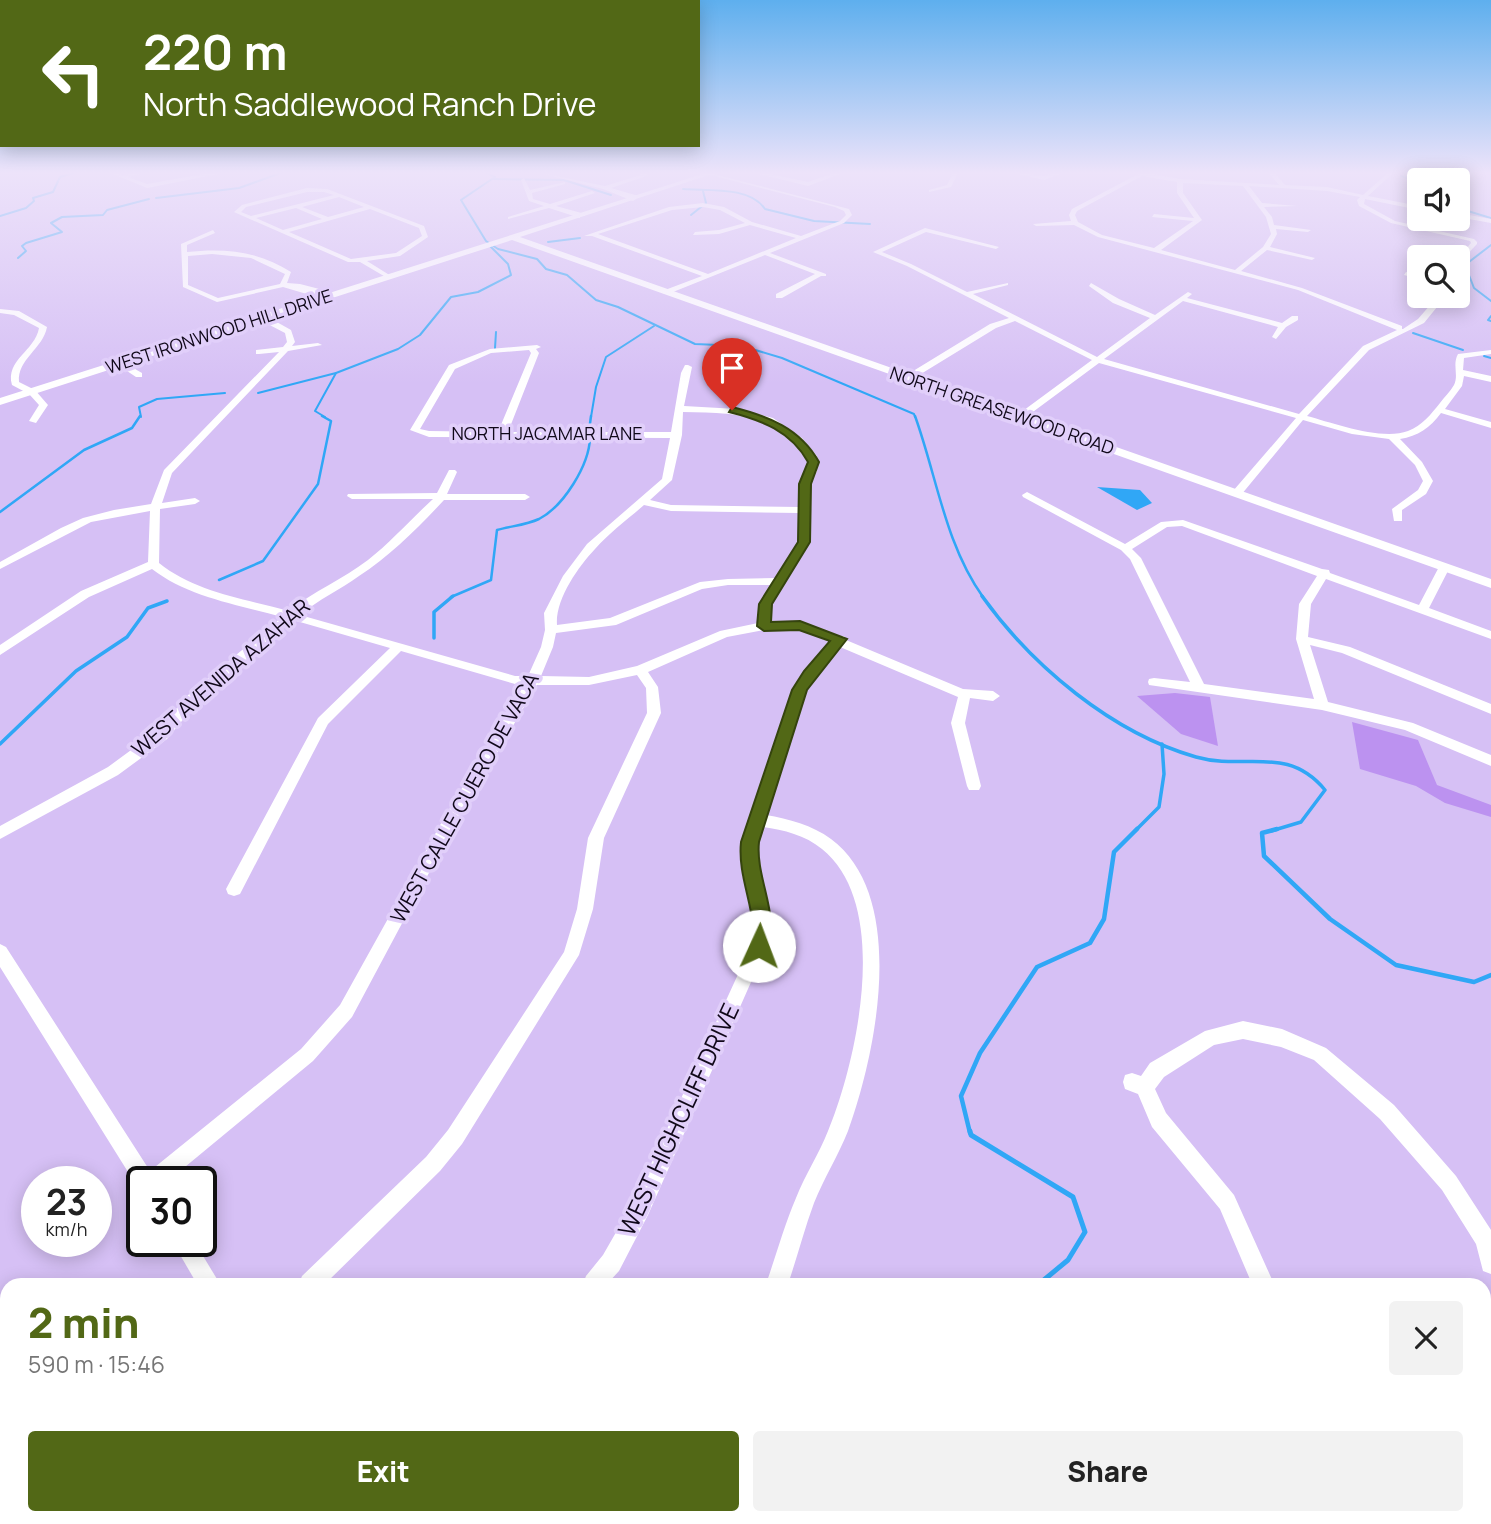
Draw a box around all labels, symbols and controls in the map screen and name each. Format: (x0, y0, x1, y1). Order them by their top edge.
text: 220 m (143, 18, 287, 85)
icon: left (28, 28, 119, 119)
text: North Saddlewood Ranch Drive (143, 82, 596, 126)
map controls (1407, 168, 1470, 308)
button: sound (1407, 168, 1470, 231)
button: search (1407, 245, 1470, 308)
street label: WEST IRONWOOD HILL DRIVE (102, 283, 335, 379)
pin (702, 338, 762, 410)
icon: arrive (713, 349, 751, 387)
street label: NORTH GREASEWOOD ROAD (887, 360, 1118, 460)
street label: NORTH JACAMAR LANE (452, 421, 642, 445)
street label: WEST AVENIDA AZAHAR (125, 592, 315, 762)
street label: WEST CALLE CUERO DE VACA (383, 667, 545, 928)
position arrow (722, 909, 796, 983)
street label: WEST HIGHCLIFF DRIVE (609, 998, 746, 1241)
speed limit sign: 30 (126, 1166, 217, 1257)
text: 23 (46, 1178, 87, 1226)
text: km/h (46, 1217, 87, 1241)
text: 2 min (28, 1293, 139, 1351)
button: close (1389, 1301, 1463, 1375)
text: 590 m · 15:46 (28, 1348, 165, 1380)
button: Exit (28, 1431, 739, 1511)
button: Share (753, 1431, 1463, 1511)

